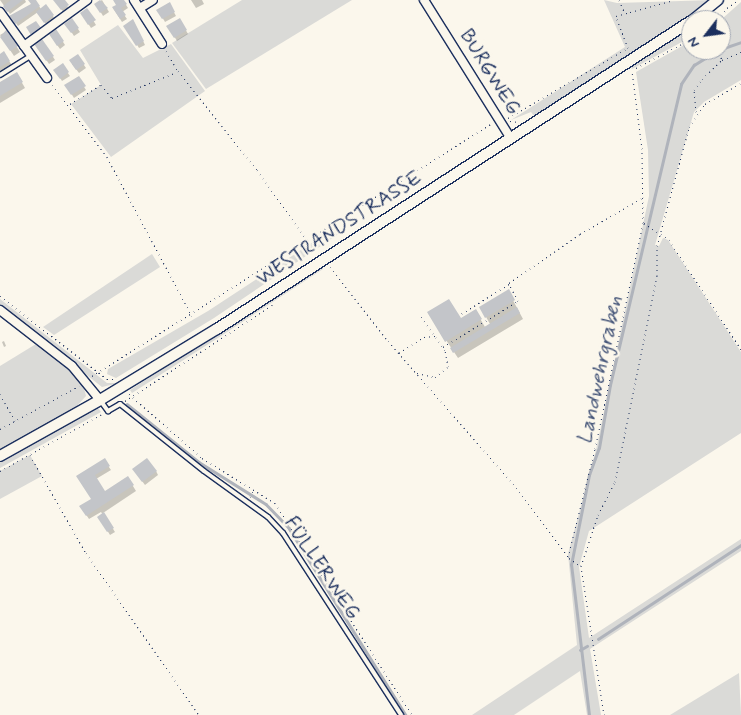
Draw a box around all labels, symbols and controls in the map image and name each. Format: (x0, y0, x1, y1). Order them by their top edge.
north arrow (681, 10, 731, 60)
street label: BURGWEG (454, 25, 526, 119)
text: N (684, 33, 704, 51)
street label: WESTRANDSTRASSE (252, 166, 426, 290)
water label: Landwehrgraben (572, 294, 628, 446)
street label: FÜLLERWEG (279, 512, 365, 624)

